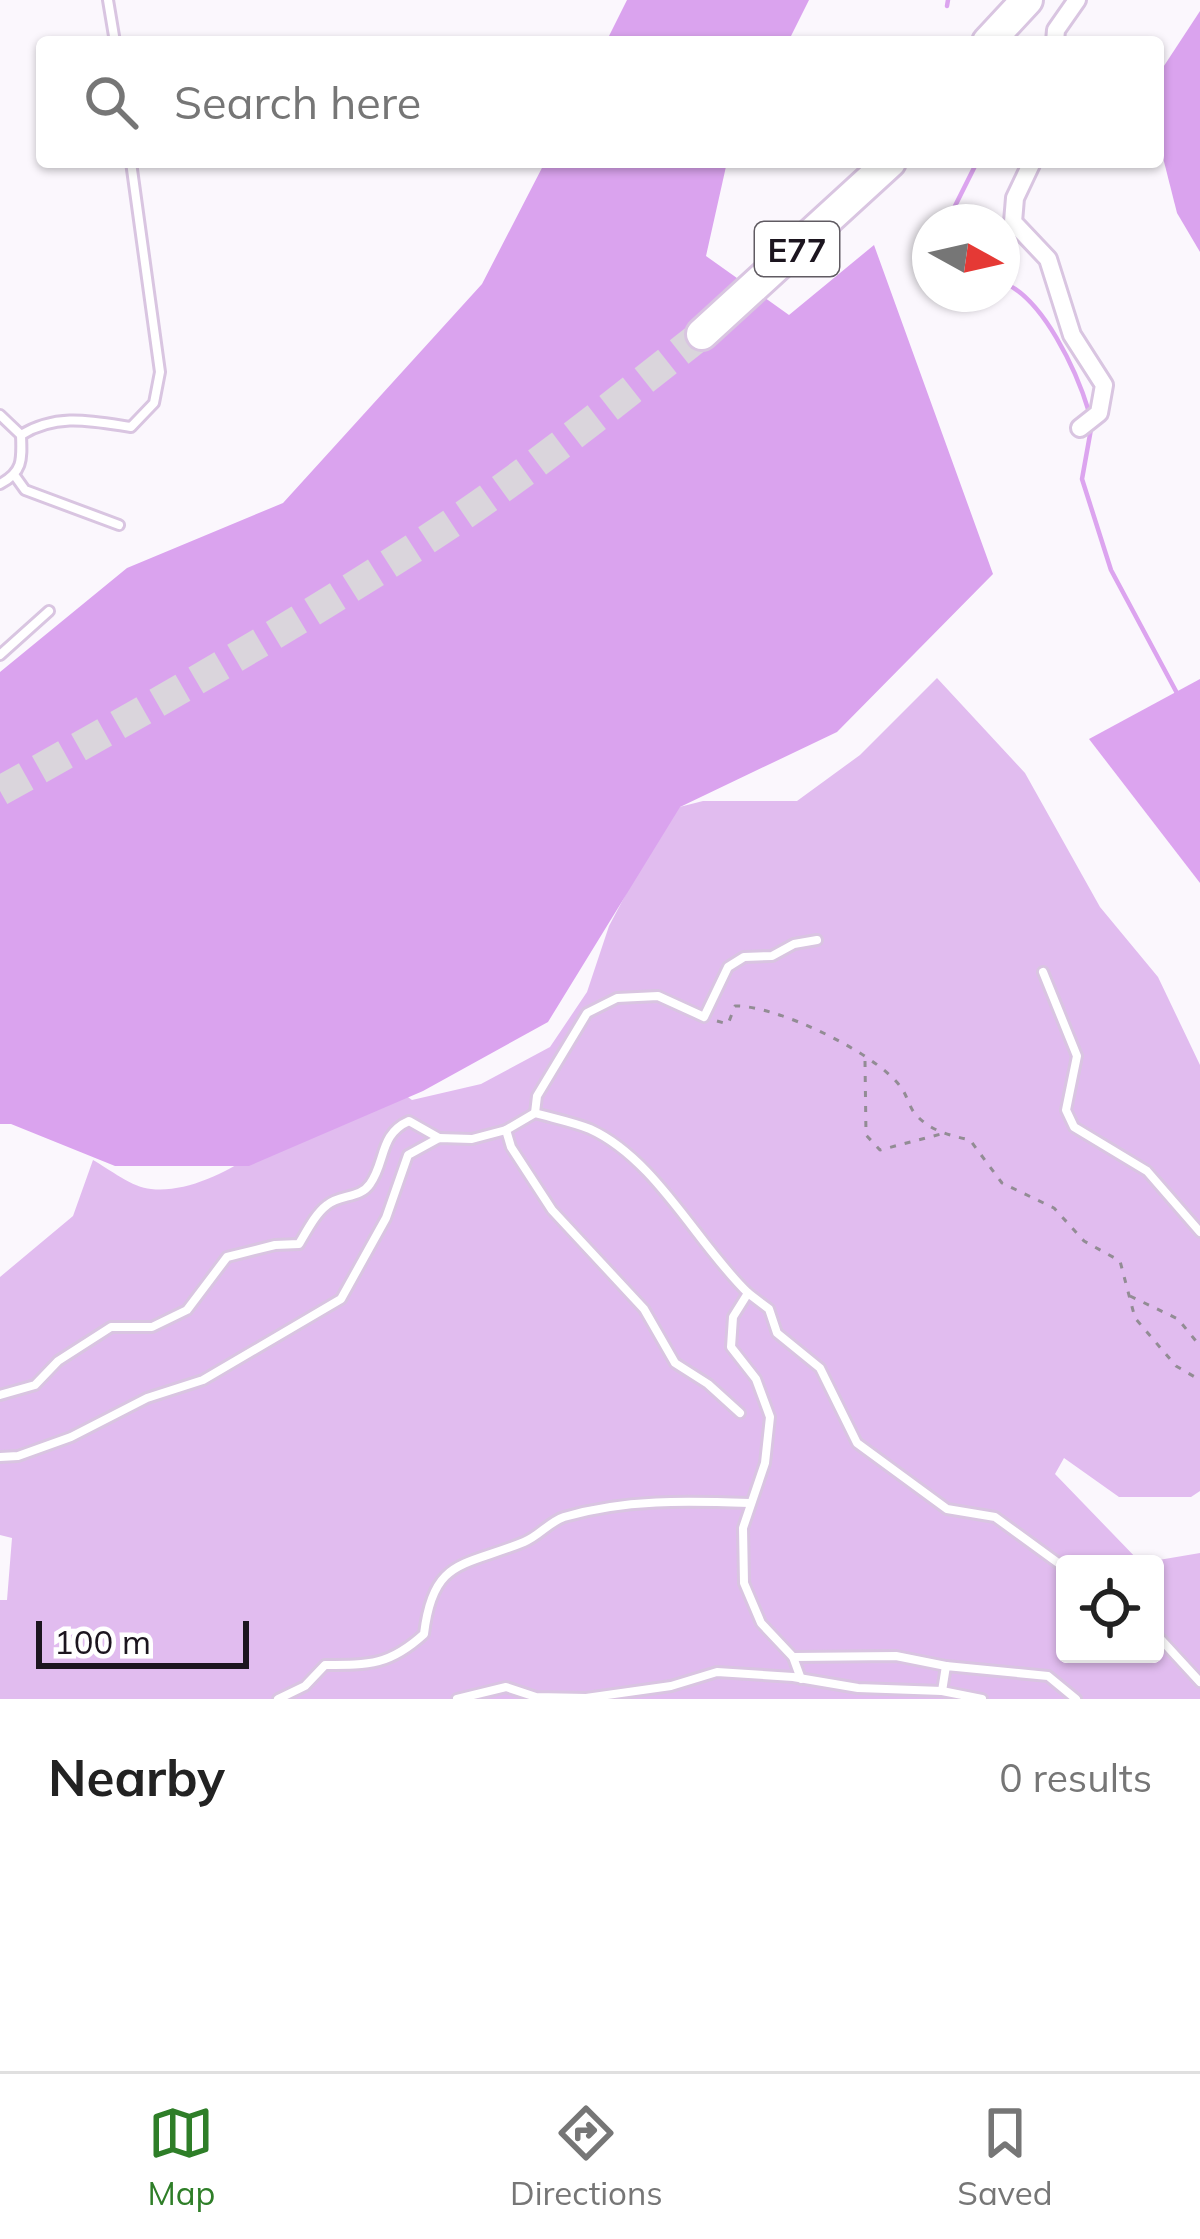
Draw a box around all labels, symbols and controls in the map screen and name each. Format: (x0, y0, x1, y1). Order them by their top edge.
search box (36, 36, 1164, 168)
icon: search (78, 69, 144, 135)
text: Search here (174, 74, 421, 130)
north arrow (912, 204, 1020, 312)
road number: E77 (755, 222, 839, 276)
map controls (1056, 1555, 1164, 1663)
button: locate (1056, 1555, 1164, 1663)
scale bar (36, 1615, 249, 1668)
text: 100 m (54, 1621, 151, 1662)
text: Nearby (48, 1745, 225, 1809)
text: 0 results (999, 1753, 1152, 1802)
tab: Map (147, 2100, 215, 2213)
tab: Directions (510, 2100, 663, 2213)
tab: Saved (957, 2100, 1053, 2213)

